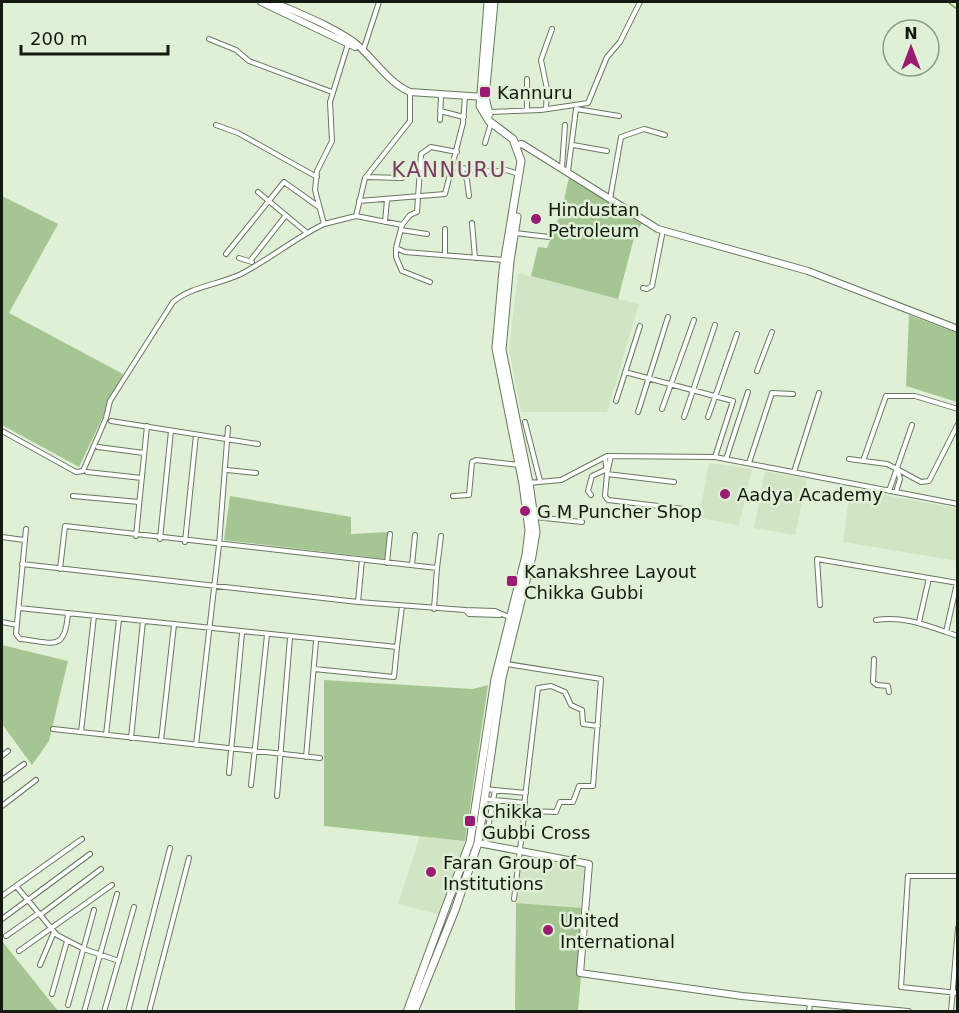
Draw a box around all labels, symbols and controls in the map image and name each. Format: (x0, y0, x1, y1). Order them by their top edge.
scale bar (21, 18, 168, 56)
north arrow (881, 18, 941, 78)
text: N (904, 24, 918, 43)
text: 200 m (30, 28, 88, 49)
place label: Kannuru (497, 82, 573, 103)
marker: Kannuru (478, 85, 492, 99)
district label: KANNURU (391, 158, 507, 182)
place label: Hindustan Petroleum (548, 199, 640, 241)
marker: Hindustan Petroleum (529, 212, 543, 226)
place label: Aadya Academy (737, 484, 883, 505)
marker: Aadya Academy (718, 487, 732, 501)
place label: G M Puncher Shop (537, 501, 702, 522)
marker: G M Puncher Shop (518, 504, 532, 518)
place label: Kanakshree Layout Chikka Gubbi (524, 561, 696, 603)
marker: Kanakshree Layout Chikka Gubbi (505, 574, 519, 588)
place label: Chikka Gubbi Cross (482, 801, 590, 843)
marker: Chikka Gubbi Cross (463, 814, 477, 828)
place label: Faran Group of Institutions (443, 852, 577, 894)
marker: Faran Group of Institutions (424, 865, 438, 879)
place label: United International (560, 910, 675, 952)
marker: United International (541, 923, 555, 937)

